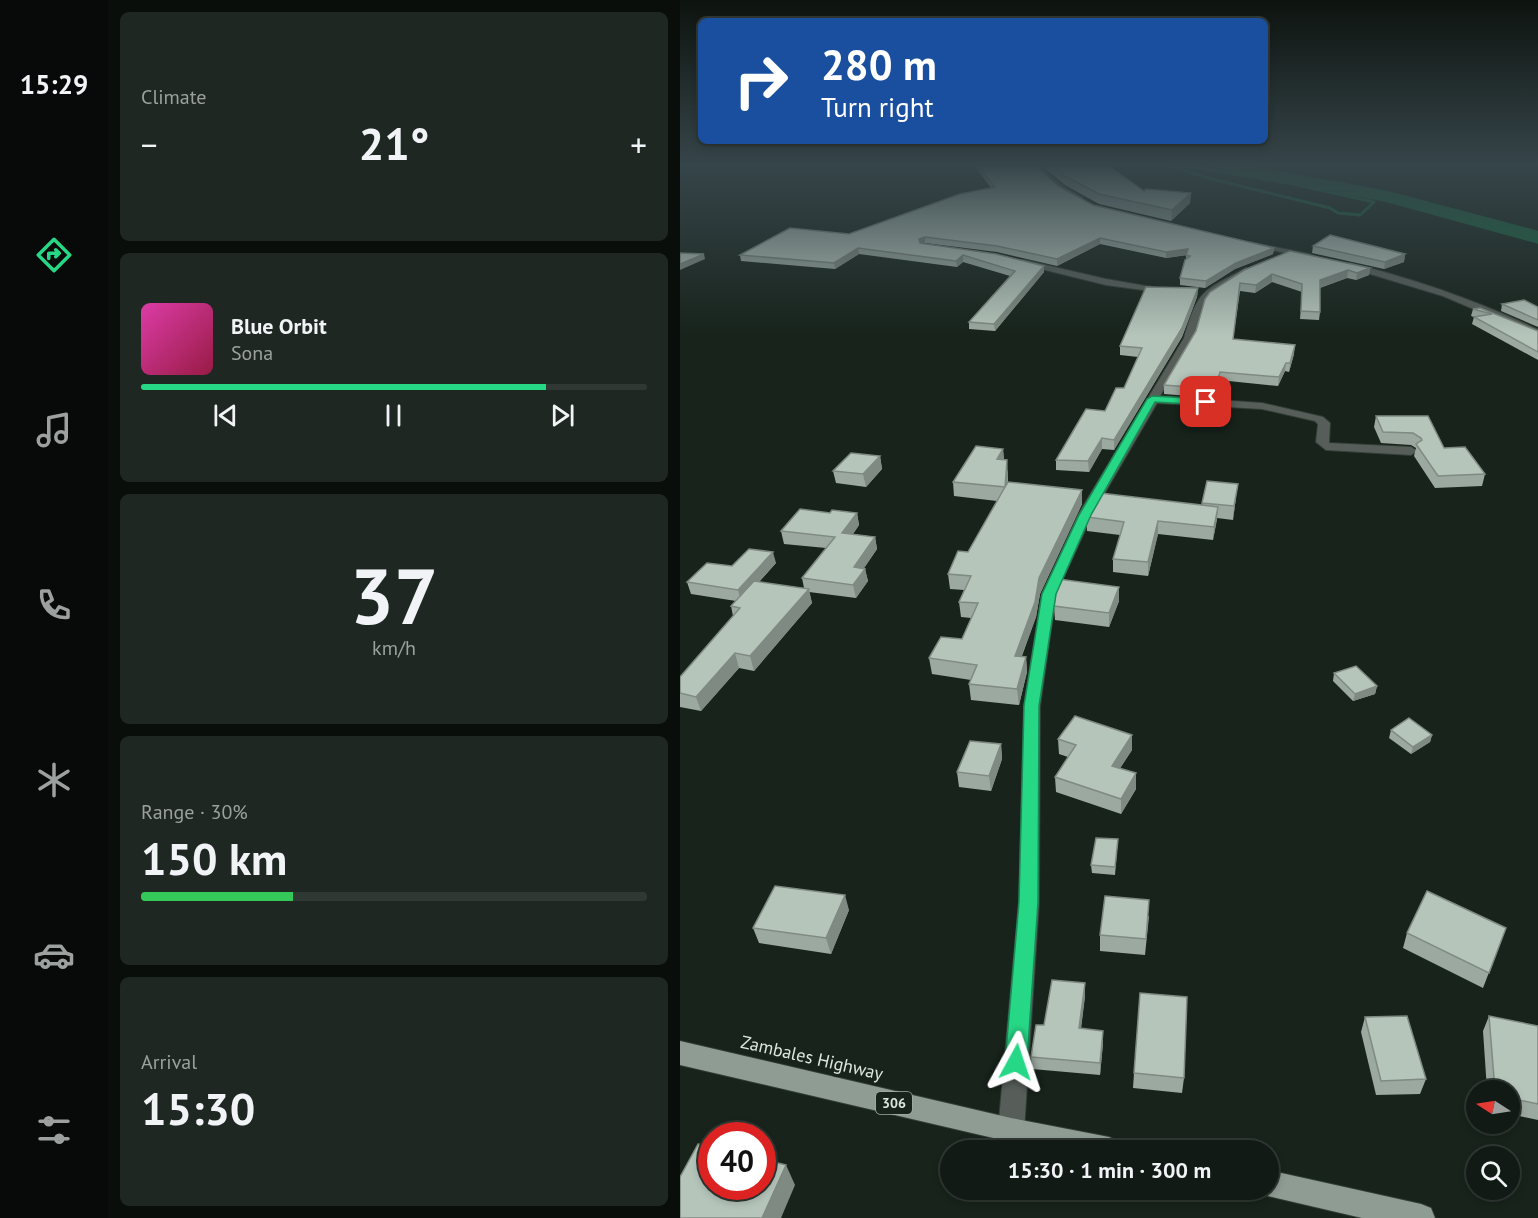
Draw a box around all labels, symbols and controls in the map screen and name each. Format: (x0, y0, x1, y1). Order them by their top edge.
text: 280 m (821, 37, 937, 92)
icon: right (722, 42, 800, 120)
text: 15:29 (20, 67, 88, 101)
text: Climate (141, 84, 207, 110)
text: Turn right (821, 90, 934, 124)
text: 21° (359, 114, 429, 172)
text: − (141, 123, 158, 166)
text: + (630, 123, 647, 166)
icon: directions (33, 234, 75, 276)
text: Blue Orbit (231, 312, 327, 340)
text: Sona (231, 340, 273, 366)
pin (1180, 376, 1231, 427)
icon: arrive (1189, 385, 1222, 418)
icon: previous (209, 399, 242, 432)
icon: pause (377, 399, 410, 432)
icon: next (546, 399, 579, 432)
icon: music (33, 409, 75, 451)
text: 37 (350, 545, 438, 646)
icon: phone (33, 584, 75, 626)
text: km/h (372, 635, 416, 661)
icon: climate (33, 759, 75, 801)
text: Range · 30% (141, 799, 248, 825)
text: 150 km (141, 829, 287, 887)
icon: car (33, 934, 75, 976)
street label: Zambales Highway (739, 1030, 886, 1085)
position arrow (984, 1030, 1048, 1094)
text: Arrival (141, 1049, 197, 1075)
text: 15:30 (141, 1079, 255, 1137)
north arrow (1466, 1080, 1520, 1134)
map controls (1466, 1080, 1520, 1200)
road number: 306 (876, 1092, 912, 1114)
icon: filters (33, 1109, 75, 1151)
speed limit sign: 40 (698, 1122, 776, 1200)
button: search (1466, 1146, 1520, 1200)
text: 15:30 · 1 min · 300 m (1008, 1156, 1211, 1184)

